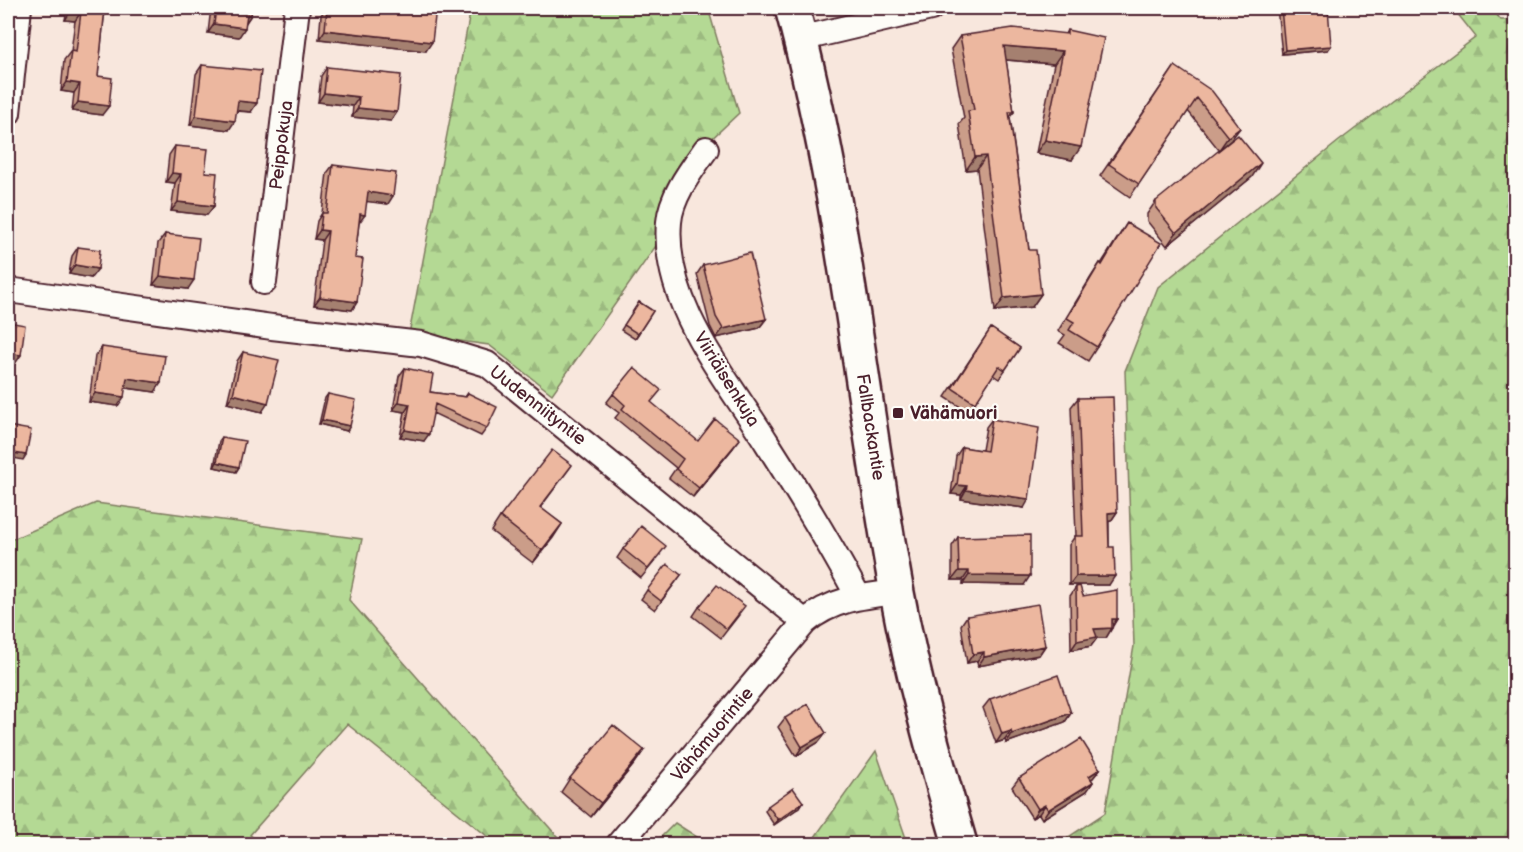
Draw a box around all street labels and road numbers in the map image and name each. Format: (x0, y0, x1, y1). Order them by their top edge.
street label: Peippokuja (266, 99, 297, 191)
street label: Viiriäisenkuja (689, 328, 764, 430)
street label: Uudenniityntie (485, 361, 591, 450)
street label: Fallbackantie (852, 372, 889, 482)
street label: Vähämuorintie (667, 683, 758, 786)

